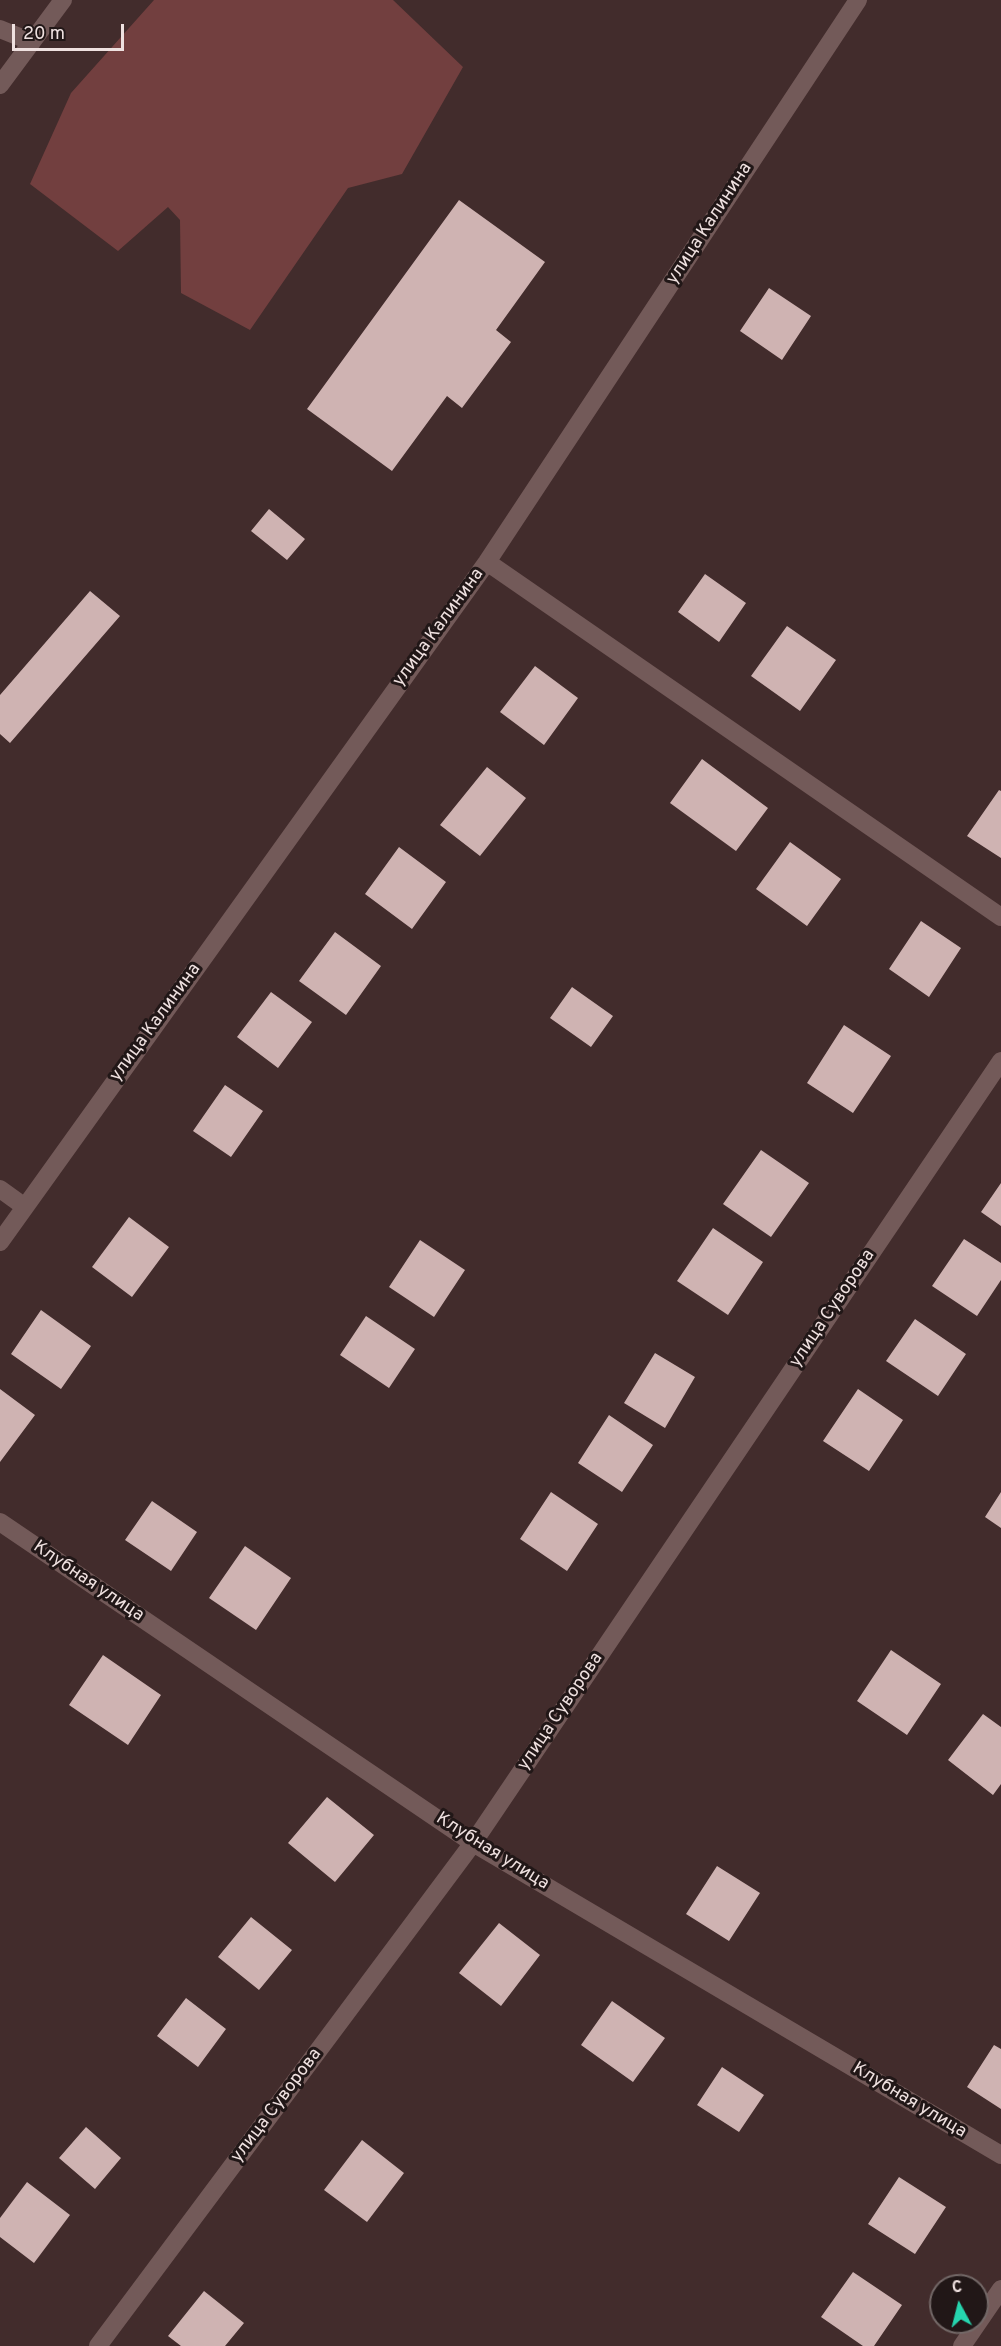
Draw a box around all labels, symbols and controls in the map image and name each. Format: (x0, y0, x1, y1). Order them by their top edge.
scale bar (15, 12, 128, 50)
text: 20 m (23, 23, 65, 46)
street label: улица Калинина (663, 159, 757, 289)
street label: улица Калинина (389, 565, 489, 691)
street label: улица Калинина (106, 960, 206, 1086)
street label: улица Суворова (786, 1246, 880, 1372)
street label: Клубная улица (28, 1537, 148, 1627)
street label: улица Суворова (514, 1649, 608, 1775)
street label: Клубная улица (431, 1809, 553, 1895)
street label: улица Суворова (227, 2045, 327, 2167)
street label: Клубная улица (848, 2058, 970, 2144)
north arrow (929, 2274, 989, 2334)
text: С (951, 2278, 963, 2299)

